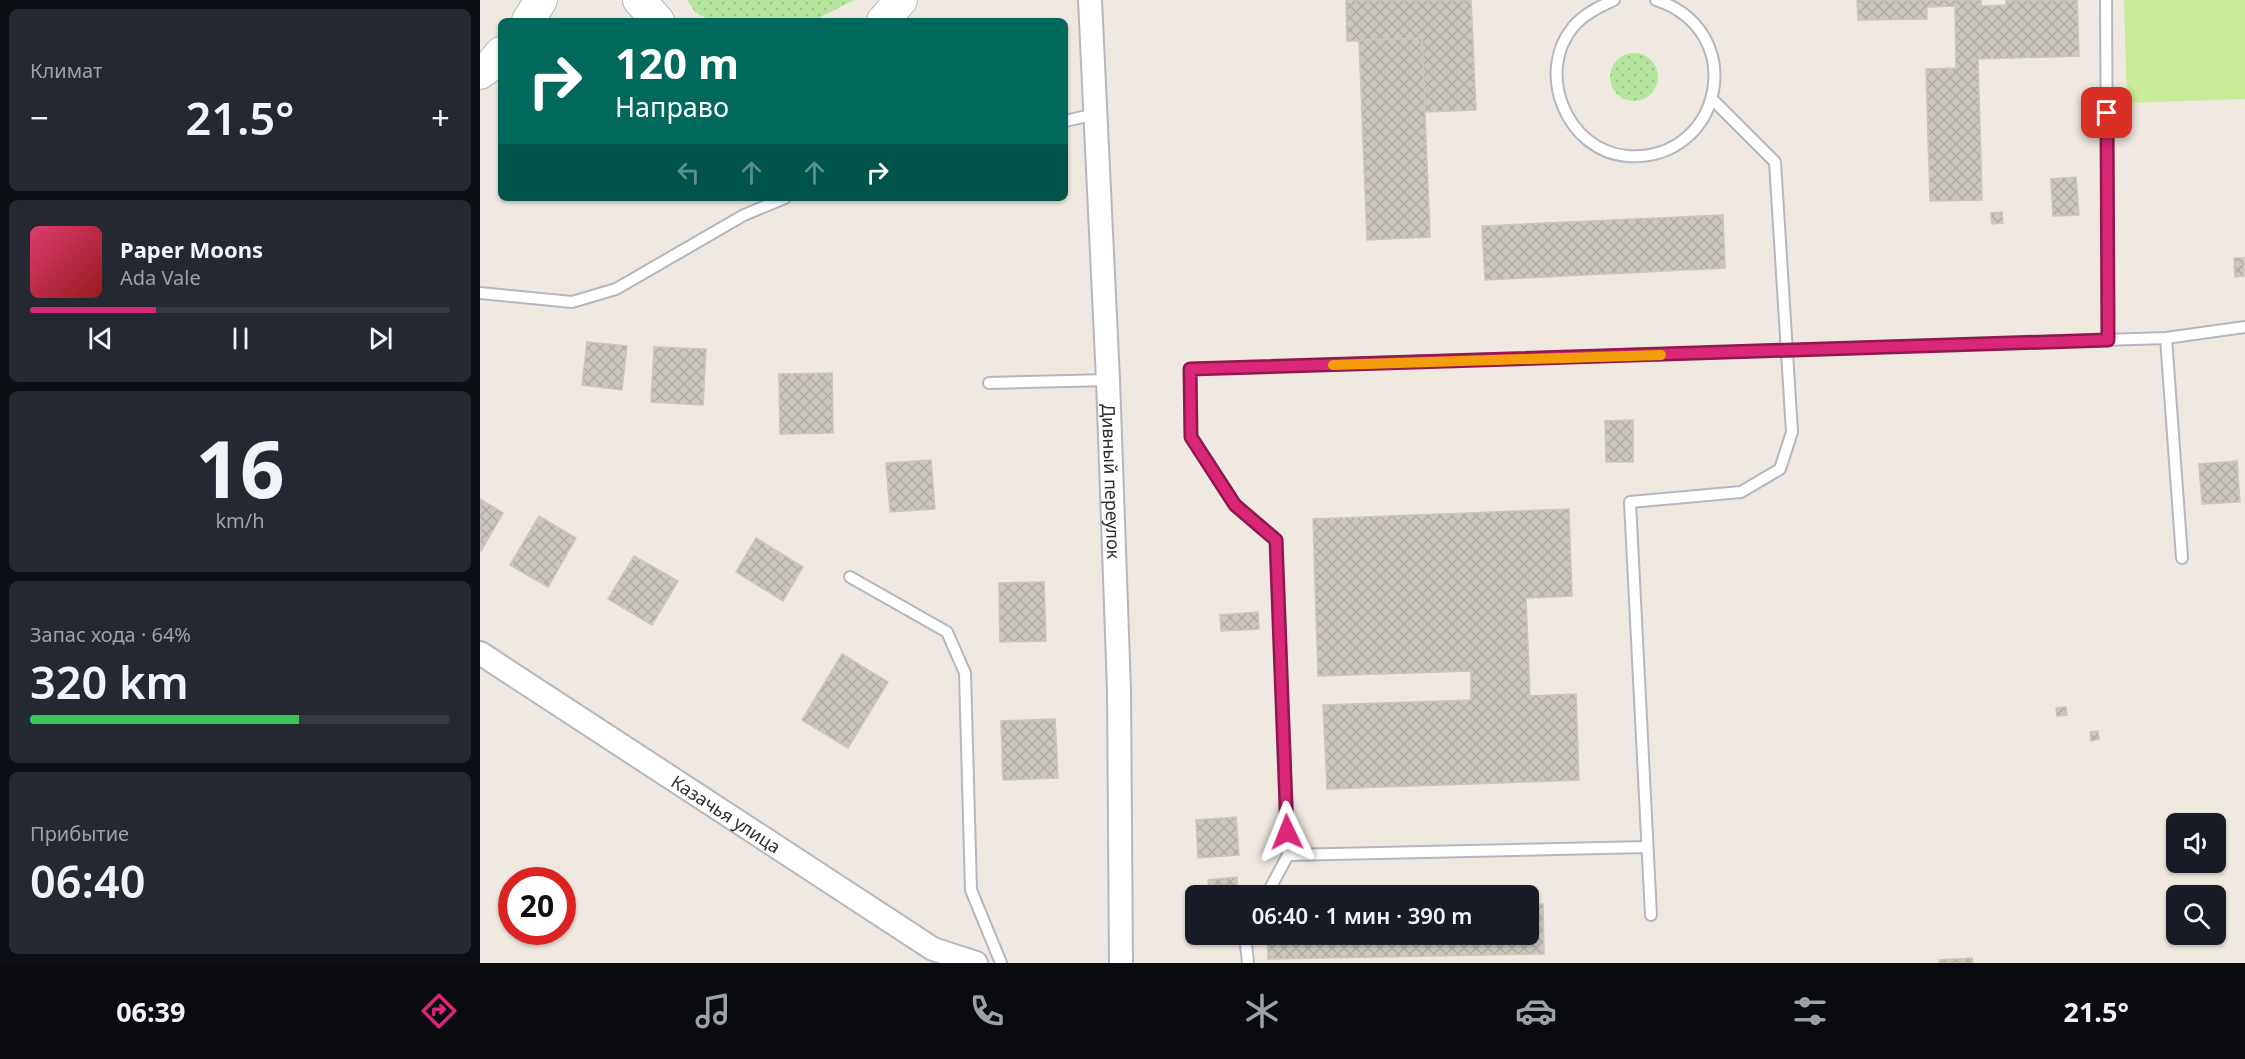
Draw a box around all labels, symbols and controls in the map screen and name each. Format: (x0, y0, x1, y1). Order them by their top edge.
text: 120 m (615, 34, 739, 91)
icon: right (516, 42, 594, 120)
text: Климат (30, 57, 102, 84)
text: 21.5° (186, 87, 294, 148)
pin (2081, 87, 2132, 138)
text: Направо (615, 88, 729, 125)
text: − (30, 95, 49, 140)
text: + (431, 95, 450, 140)
icon: arrive (2090, 96, 2123, 129)
icon: left (672, 156, 705, 189)
icon: ahead (735, 156, 768, 189)
icon: ahead (798, 156, 831, 189)
icon: right (861, 156, 894, 189)
text: Paper Moons (120, 234, 263, 264)
text: Ada Vale (120, 264, 201, 291)
icon: previous (84, 322, 117, 355)
icon: pause (224, 322, 257, 355)
icon: next (364, 322, 397, 355)
street label: Дивный переулок (1097, 403, 1126, 560)
text: 16 (195, 415, 285, 521)
text: km/h (215, 507, 265, 534)
text: Запас хода · 64% (30, 621, 191, 648)
text: 320 km (30, 651, 189, 712)
street label: Казачья улица (667, 769, 785, 858)
position arrow (1255, 800, 1319, 864)
map controls (2166, 813, 2226, 945)
button: sound (2166, 813, 2226, 873)
text: Прибытие (30, 820, 129, 847)
text: 06:40 (30, 850, 145, 911)
speed limit sign: 20 (498, 867, 576, 945)
button: search (2166, 885, 2226, 945)
text: 06:40 · 1 мин · 390 m (1252, 900, 1472, 930)
icon: directions (418, 990, 460, 1032)
icon: music (692, 990, 734, 1032)
icon: phone (966, 990, 1008, 1032)
icon: climate (1241, 990, 1283, 1032)
icon: car (1515, 990, 1557, 1032)
icon: filters (1789, 990, 1831, 1032)
text: 06:39 (116, 993, 186, 1030)
text: 21.5° (2063, 993, 2129, 1030)

